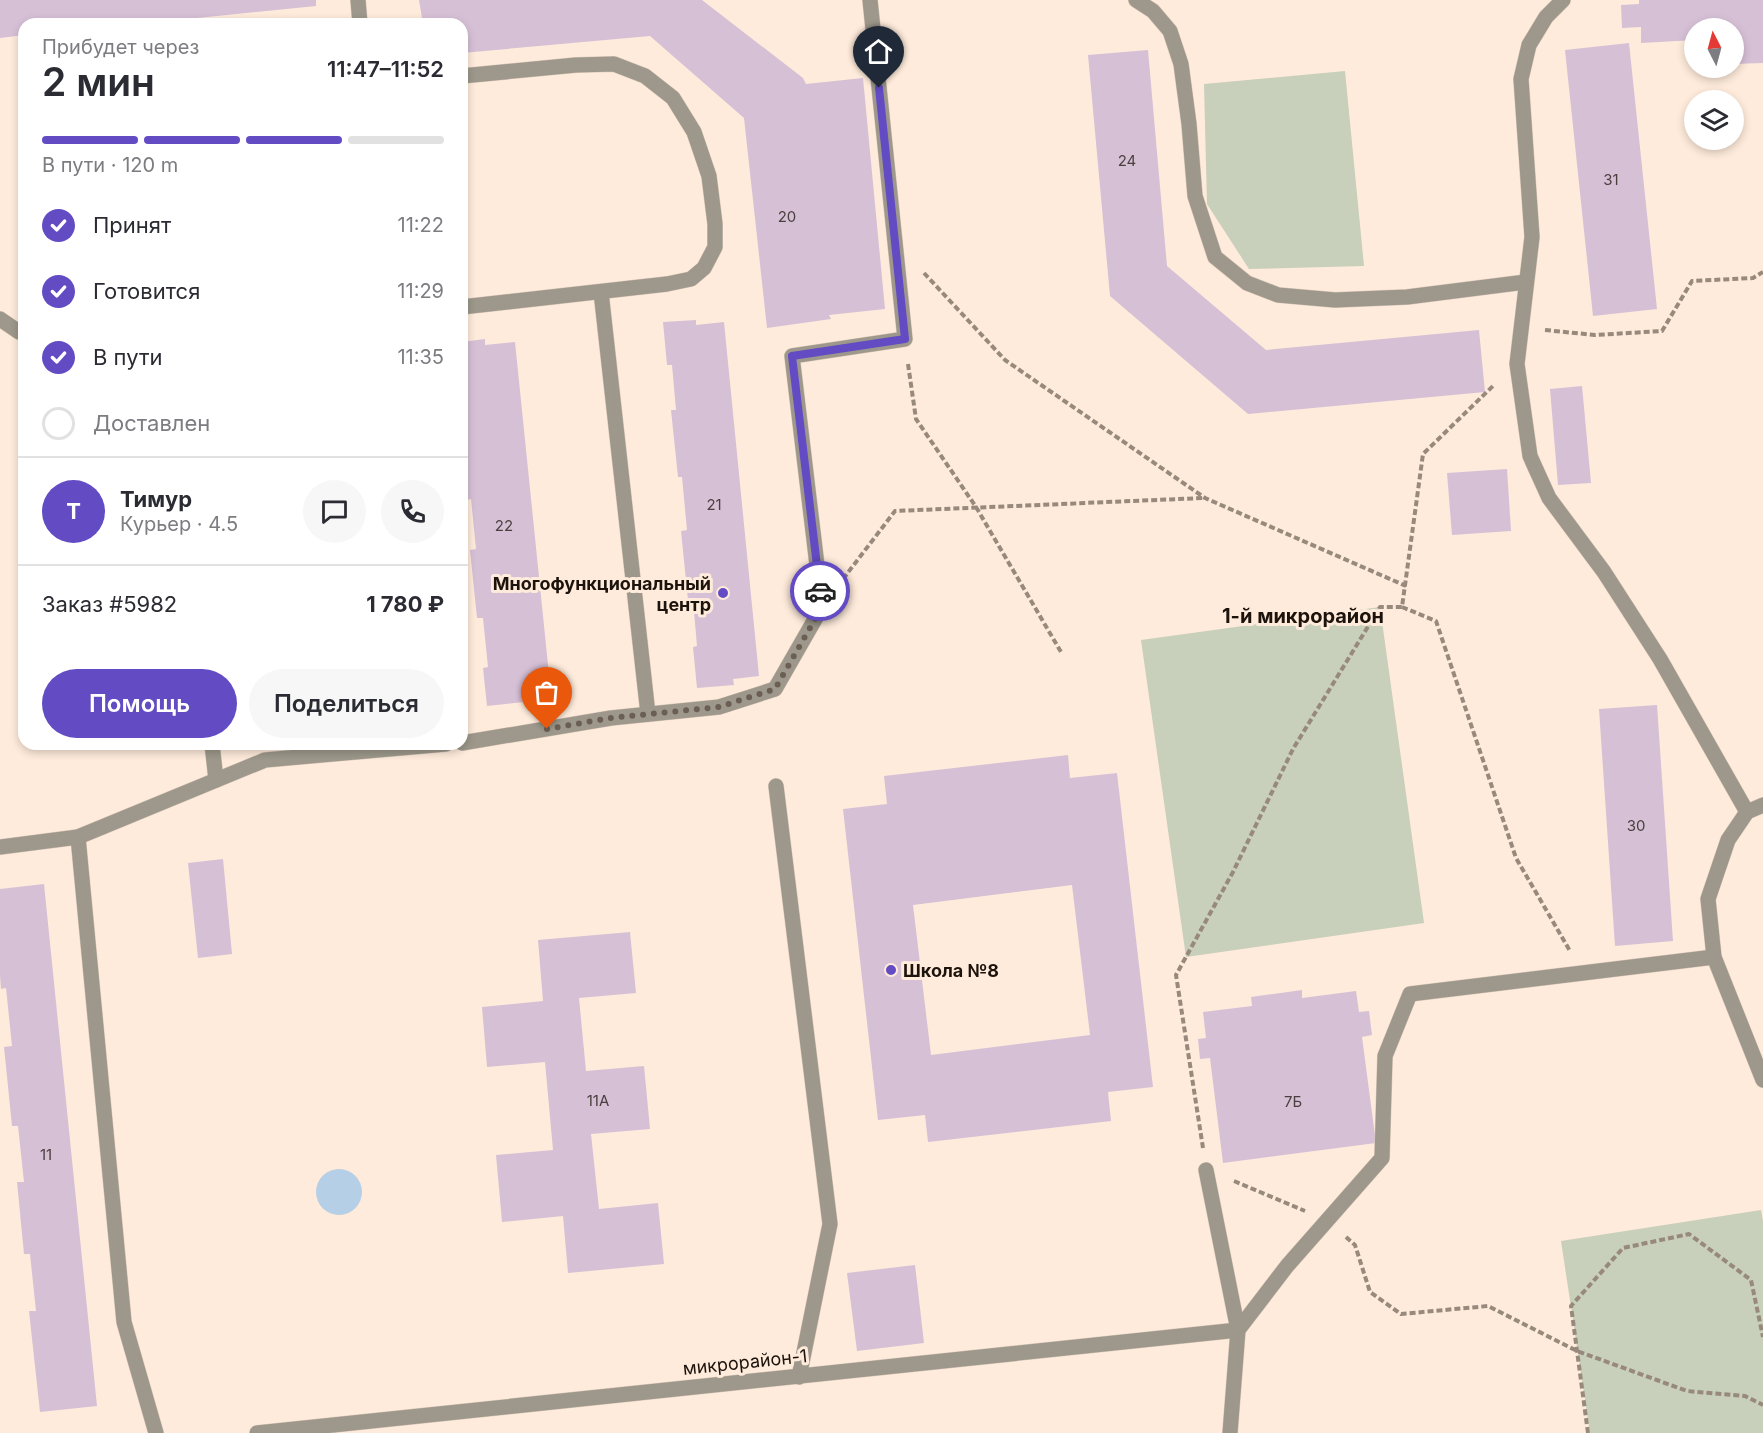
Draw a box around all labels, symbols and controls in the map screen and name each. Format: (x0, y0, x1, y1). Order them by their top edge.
north arrow (1684, 18, 1744, 78)
map controls (1684, 18, 1744, 150)
pin (853, 26, 904, 88)
text: Прибудет через (42, 35, 199, 59)
icon: home (862, 35, 895, 68)
text: 11:47–11:52 (327, 56, 444, 82)
text: 2 мин (42, 58, 155, 105)
button: layers (1684, 90, 1744, 150)
house number: 24 (1118, 151, 1136, 170)
text: В пути · 120 m (42, 153, 178, 177)
house number: 31 (1603, 170, 1619, 189)
house number: 20 (778, 207, 796, 226)
icon: check (42, 209, 75, 242)
text: Принят (93, 212, 171, 238)
text: 11:22 (398, 213, 444, 237)
icon: check (42, 275, 75, 308)
text: Готовится (93, 278, 200, 304)
text: 11:29 (397, 279, 444, 303)
icon: check (42, 341, 75, 374)
text: В пути (93, 344, 162, 370)
text: 11:35 (397, 345, 444, 369)
text: Доставлен (93, 410, 210, 436)
button: chat (303, 480, 366, 543)
button: phone (381, 480, 444, 543)
text: Тимур (120, 486, 192, 512)
house number: 21 (706, 495, 722, 514)
text: Т (66, 498, 81, 524)
text: Курьер · 4.5 (120, 512, 238, 536)
house number: 22 (495, 516, 513, 535)
courier (790, 561, 850, 621)
place label: Многофункциональный центр (493, 573, 711, 615)
icon: car (804, 575, 837, 608)
marker: Многофункциональный центр (716, 586, 730, 600)
text: Заказ #5982 (42, 591, 177, 617)
text: 1 780 ₽ (366, 591, 444, 617)
district label: 1-й микрорайон (1222, 604, 1384, 628)
pin (521, 667, 572, 729)
button: Помощь (42, 669, 237, 738)
button: Поделиться (249, 669, 444, 738)
icon: bag (530, 676, 563, 709)
house number: 30 (1627, 816, 1645, 835)
place label: Школа №8 (903, 960, 999, 981)
marker: Школа №8 (884, 963, 898, 977)
house number: 11А (587, 1091, 609, 1110)
house number: 7Б (1284, 1092, 1302, 1111)
house number: 11 (40, 1145, 52, 1164)
street label: микрорайон-1 (682, 1345, 808, 1379)

